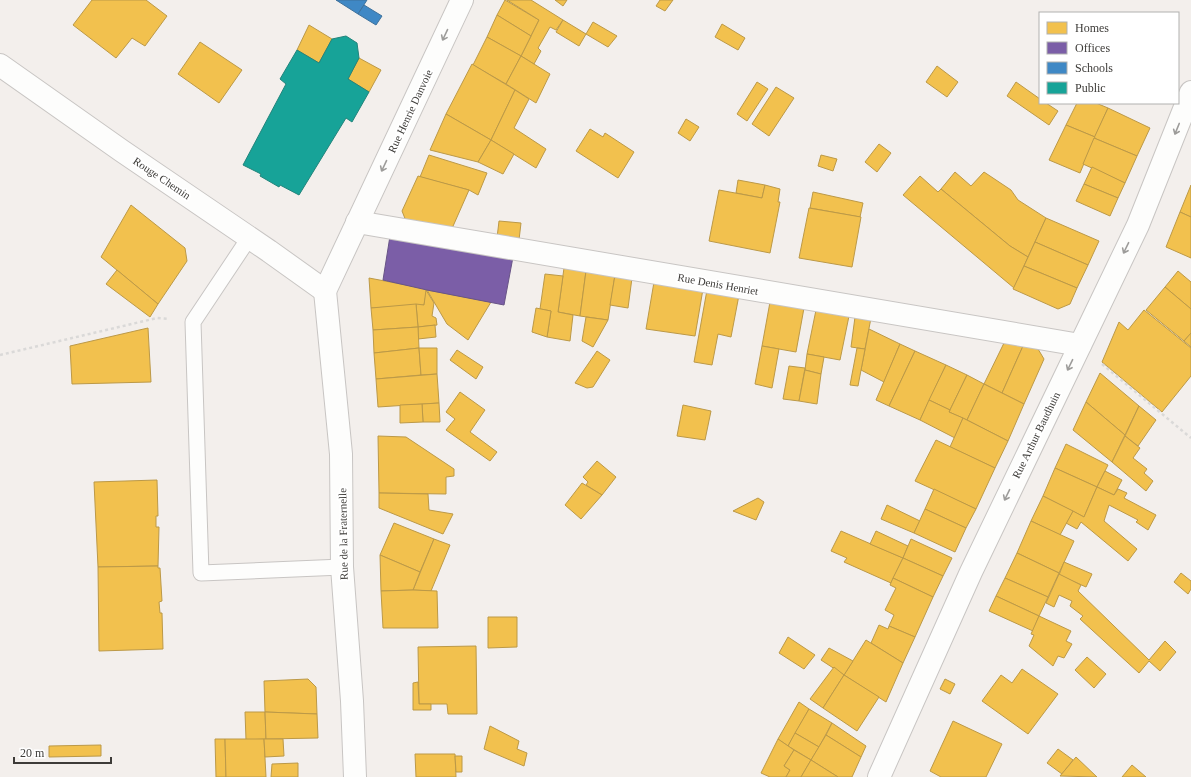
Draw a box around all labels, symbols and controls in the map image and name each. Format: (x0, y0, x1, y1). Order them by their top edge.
legend (1039, 12, 1179, 104)
text: Homes (1075, 21, 1109, 35)
one-way arrow (441, 29, 448, 41)
text: Offices (1075, 41, 1110, 55)
text: Schools (1075, 61, 1113, 75)
street label: Rue Henrie Danvoie (385, 67, 435, 155)
text: Public (1075, 81, 1106, 95)
one-way arrow (1173, 122, 1180, 134)
street label: Rouge Chemin (131, 154, 193, 202)
one-way arrow (380, 159, 387, 171)
one-way arrow (1122, 242, 1129, 254)
street label: Rue Denis Henriet (677, 271, 759, 297)
one-way arrow (1066, 359, 1073, 371)
street label: Rue Arthur Baudhuin (1010, 389, 1062, 480)
street label: Rue de la Fraternelle (336, 488, 350, 580)
one-way arrow (1003, 489, 1010, 501)
scale bar (14, 739, 111, 765)
text: 20 m (20, 746, 45, 760)

